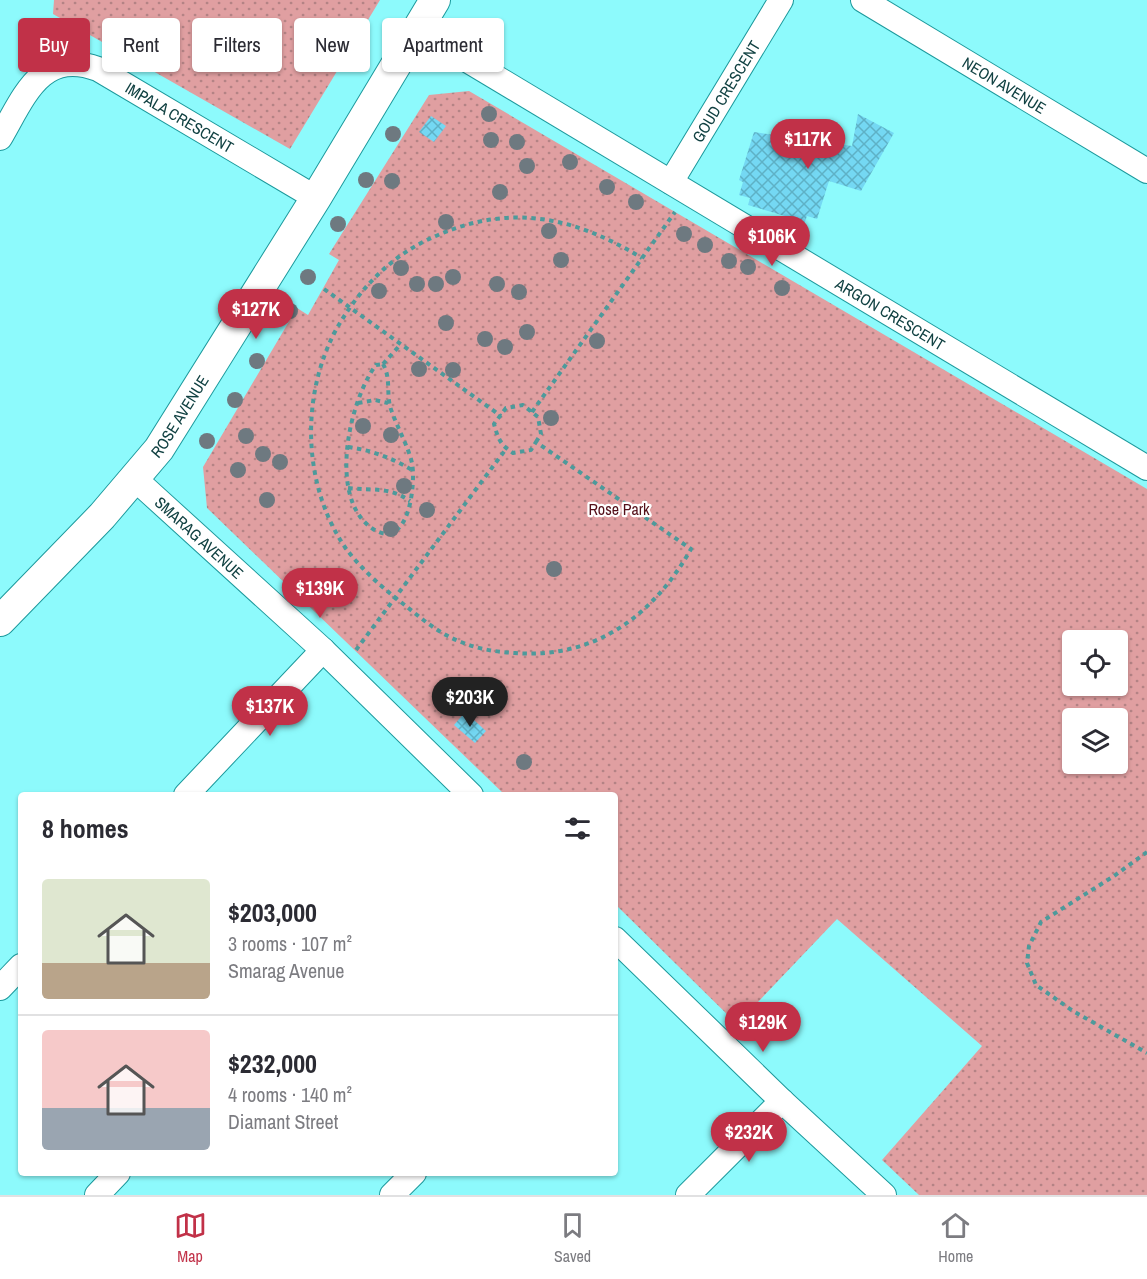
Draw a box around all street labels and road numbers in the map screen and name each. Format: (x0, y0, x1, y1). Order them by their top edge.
street label: GOUD CRESCENT (687, 36, 765, 146)
street label: NEON AVENUE (958, 51, 1050, 119)
street label: IMPALA CRESCENT (121, 77, 238, 158)
street label: ARGON CRESCENT (831, 272, 949, 355)
street label: ROSE AVENUE (145, 371, 214, 462)
street label: SMARAG AVENUE (150, 491, 249, 584)

